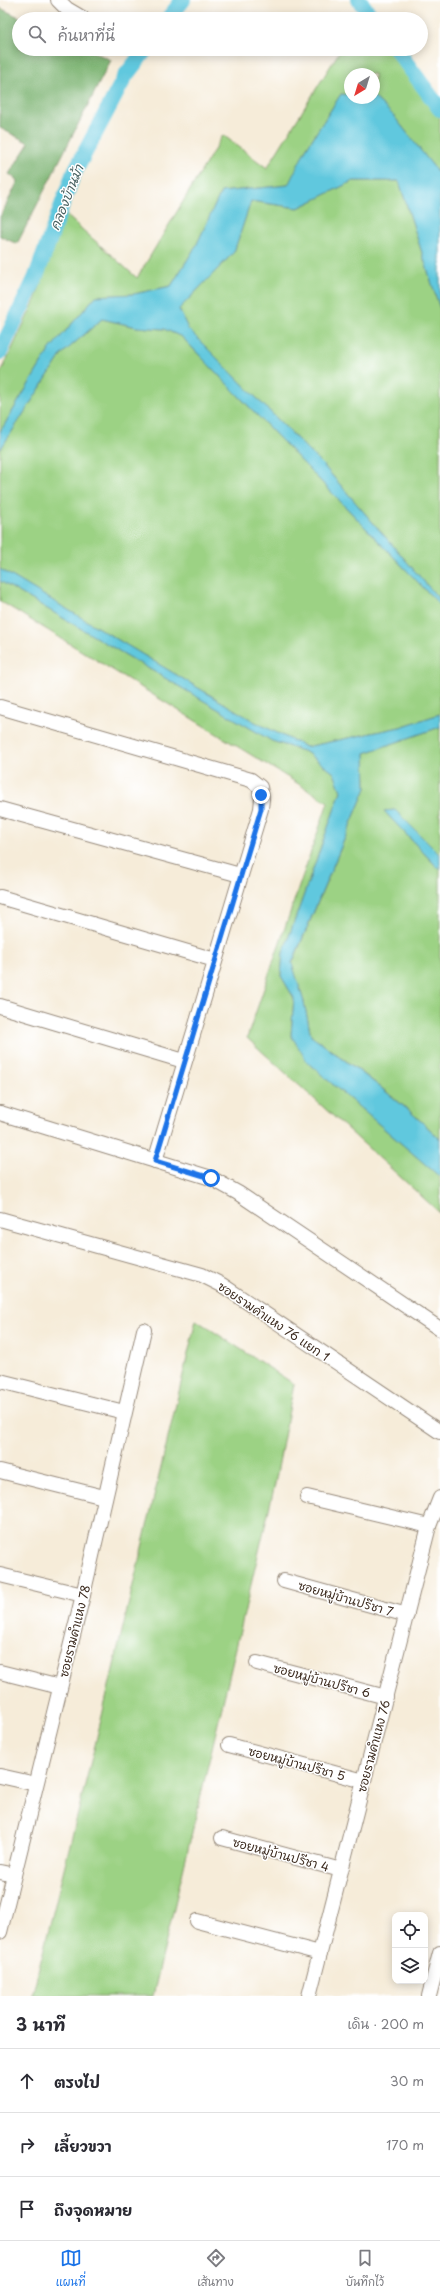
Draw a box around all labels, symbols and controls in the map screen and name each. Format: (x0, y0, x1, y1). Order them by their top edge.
search box (12, 12, 428, 56)
icon: search (26, 23, 48, 45)
text: ค้นหาที่นี่ (58, 23, 115, 46)
north arrow (344, 68, 380, 104)
water label: คลองบ้านม้า (44, 160, 88, 232)
route end (252, 786, 270, 804)
route start (202, 1169, 220, 1187)
street label: ซอยรามคำแหง 76 แยก 1 (215, 1277, 333, 1365)
street label: ซอยหมู่บ้านปรีชา 7 (296, 1576, 396, 1621)
street label: ซอยรามคำแหง 78 (54, 1583, 94, 1679)
street label: ซอยหมู่บ้านปรีชา 6 (271, 1658, 373, 1703)
street label: ซอยรามคำแหง 76 (352, 1698, 394, 1794)
street label: ซอยหมู่บ้านปรีชา 5 (246, 1741, 347, 1786)
street label: ซอยหมู่บ้านปรีชา 4 (230, 1832, 331, 1877)
map controls (392, 1912, 428, 1984)
button: locate (392, 1912, 428, 1948)
button: layers (392, 1948, 428, 1984)
text: 3 นาที (16, 2011, 65, 2037)
text: เดิน · 200 m (347, 2014, 424, 2033)
icon: ahead (16, 2070, 38, 2092)
text: ตรงไป (54, 2070, 100, 2093)
text: 30 m (390, 2071, 424, 2090)
icon: right (16, 2134, 38, 2156)
text: เลี้ยวขวา (54, 2134, 112, 2157)
text: 170 m (386, 2135, 424, 2154)
icon: arrive (16, 2198, 38, 2220)
text: ถึงจุดหมาย (54, 2198, 132, 2221)
tab: แผนที่ (56, 2247, 86, 2290)
tab: เส้นทาง (197, 2247, 234, 2290)
tab: บันทึกไว้ (345, 2247, 384, 2290)

